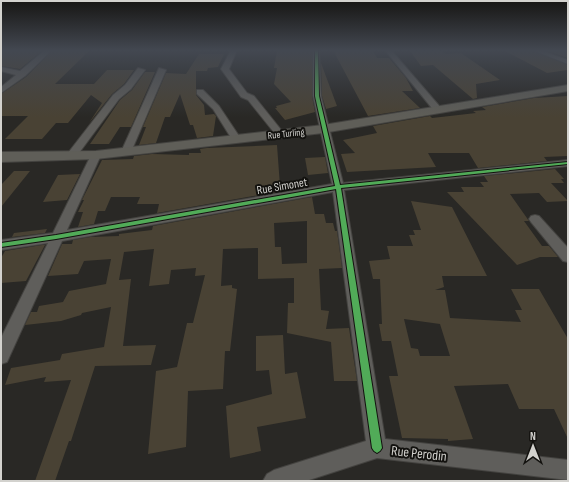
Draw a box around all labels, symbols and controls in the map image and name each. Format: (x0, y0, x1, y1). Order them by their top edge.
street label: Rue Turling (267, 126, 305, 142)
street label: Rue Simonet (256, 175, 309, 198)
north arrow (513, 426, 553, 466)
text: N (530, 430, 536, 443)
street label: Rue Perodin (390, 442, 448, 465)

